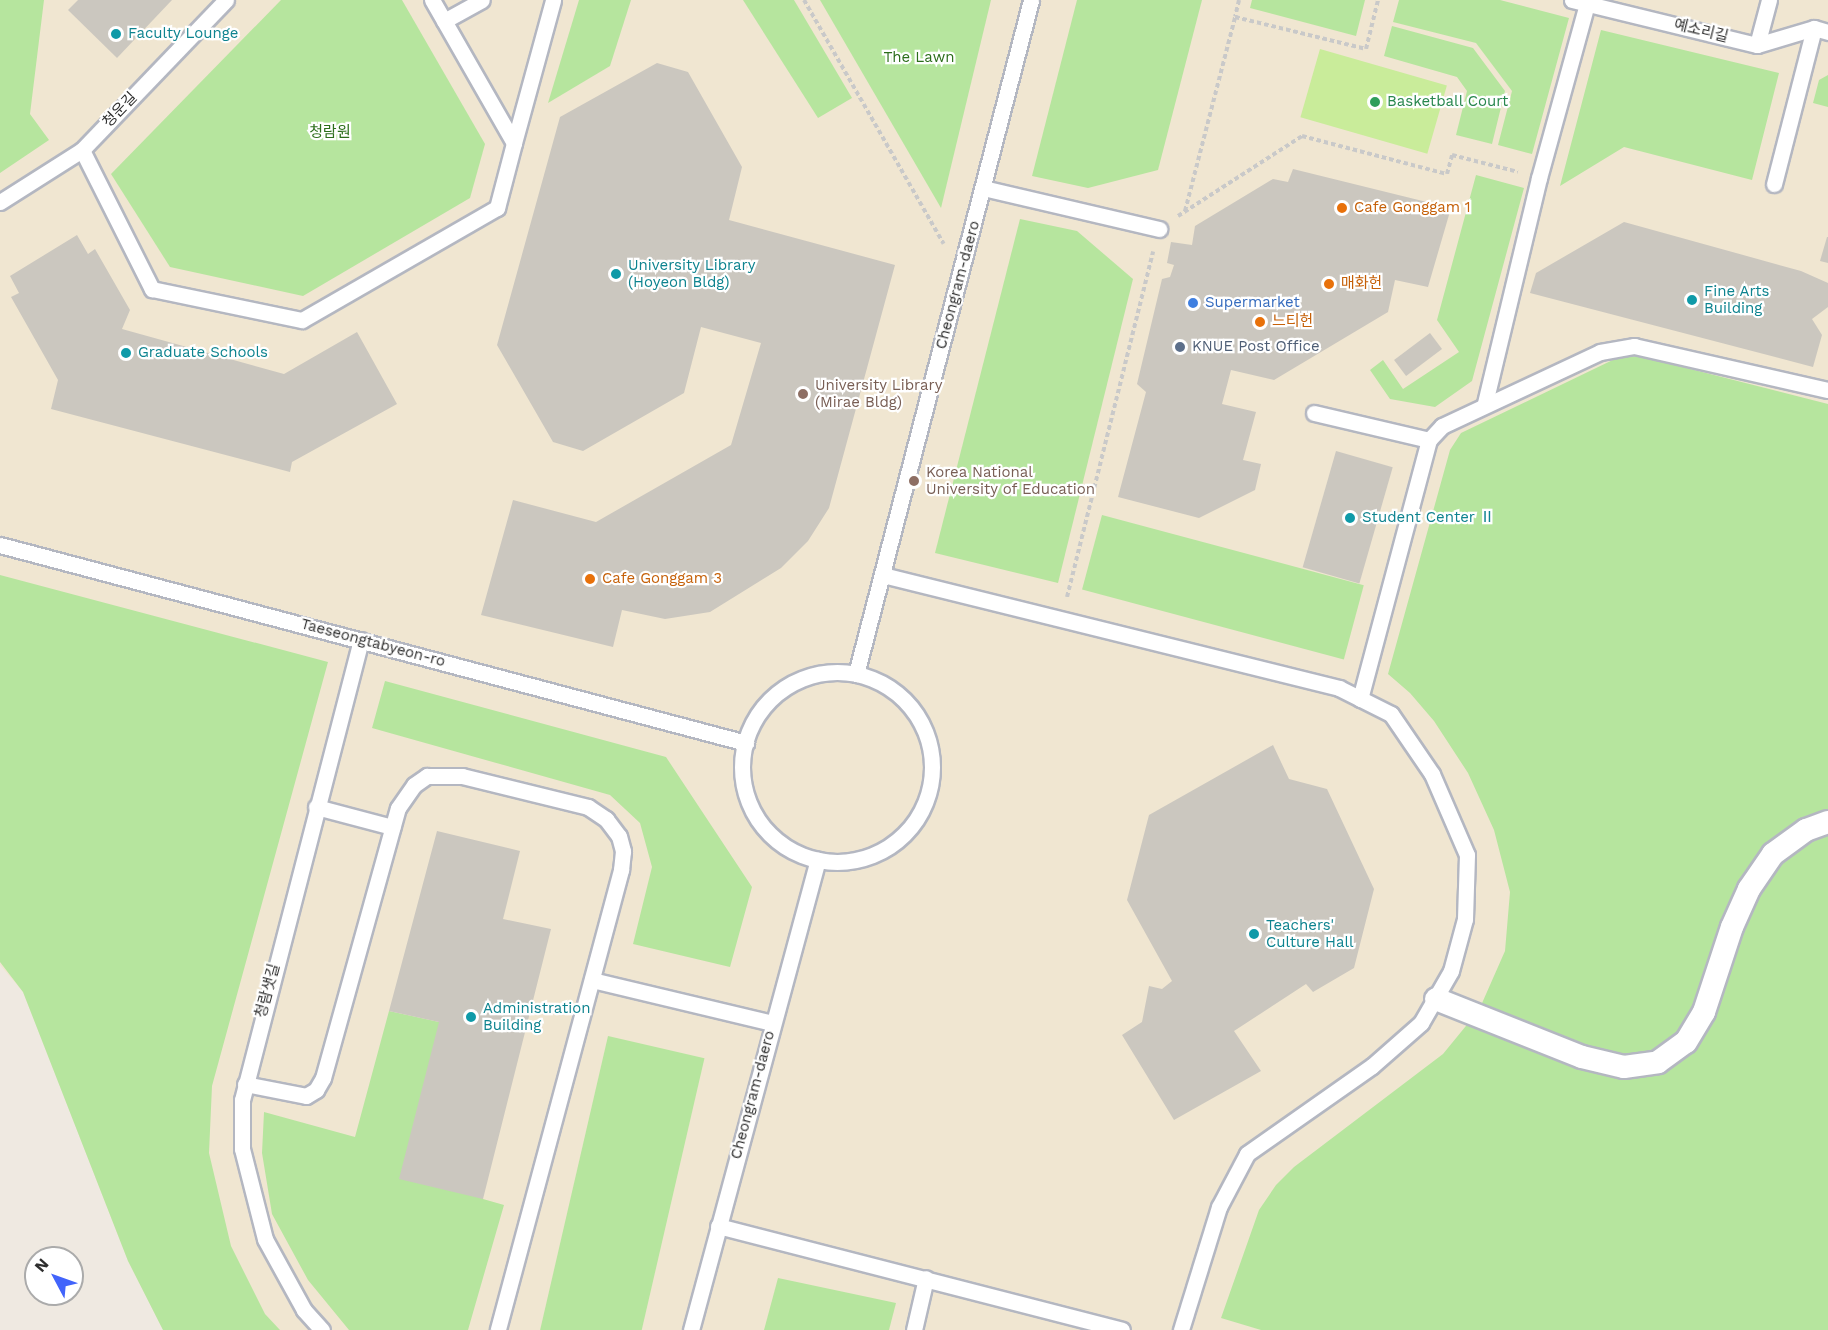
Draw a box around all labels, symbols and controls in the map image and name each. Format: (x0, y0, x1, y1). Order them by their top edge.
street label: 예소리길 (1672, 16, 1730, 46)
place label: Faculty Lounge (128, 25, 239, 43)
marker: Faculty Lounge (109, 27, 123, 41)
park label: The Lawn (884, 49, 954, 67)
street label: 청운길 (99, 89, 141, 131)
place label: Basketball Court (1387, 93, 1509, 111)
marker: Basketball Court (1368, 95, 1382, 109)
park label: 청람원 (309, 124, 351, 142)
place label: Cafe Gonggam 1 (1354, 199, 1471, 217)
marker: Cafe Gonggam 1 (1335, 201, 1349, 215)
street label: Cheongram-daero (932, 219, 984, 351)
place label: University Library (Hoyeon Bldg) (628, 256, 756, 291)
marker: University Library (Hoyeon Bldg) (609, 267, 623, 281)
place label: 매화헌 (1341, 275, 1382, 293)
marker: 매화헌 (1322, 277, 1336, 291)
place label: Fine Arts Building (1704, 282, 1770, 317)
marker: Fine Arts Building (1685, 293, 1699, 307)
place label: Supermarket (1205, 294, 1300, 312)
marker: Supermarket (1186, 296, 1200, 310)
place label: 느티헌 (1272, 313, 1313, 331)
marker: 느티헌 (1253, 315, 1267, 329)
place label: KNUE Post Office (1192, 338, 1320, 356)
marker: KNUE Post Office (1173, 340, 1187, 354)
place label: Graduate Schools (138, 344, 268, 362)
marker: Graduate Schools (119, 346, 133, 360)
place label: University Library (Mirae Bldg) (815, 376, 943, 411)
marker: University Library (Mirae Bldg) (796, 387, 810, 401)
place label: Korea National University of Education (926, 463, 1096, 498)
marker: Korea National University of Education (907, 474, 921, 488)
place label: Student Center Ⅱ (1362, 509, 1495, 527)
marker: Student Center Ⅱ (1343, 511, 1357, 525)
place label: Cafe Gonggam 3 (602, 570, 722, 588)
marker: Cafe Gonggam 3 (583, 572, 597, 586)
street label: Taeseongtabyeon-ro (299, 615, 447, 671)
place label: Teachers' Culture Hall (1266, 916, 1354, 951)
marker: Teachers' Culture Hall (1247, 927, 1261, 941)
street label: 청람샛길 (252, 962, 284, 1020)
place label: Administration Building (483, 999, 591, 1034)
marker: Administration Building (464, 1010, 478, 1024)
street label: Cheongram-daero (727, 1029, 779, 1161)
north arrow (24, 1246, 84, 1306)
text: N (30, 1254, 53, 1276)

